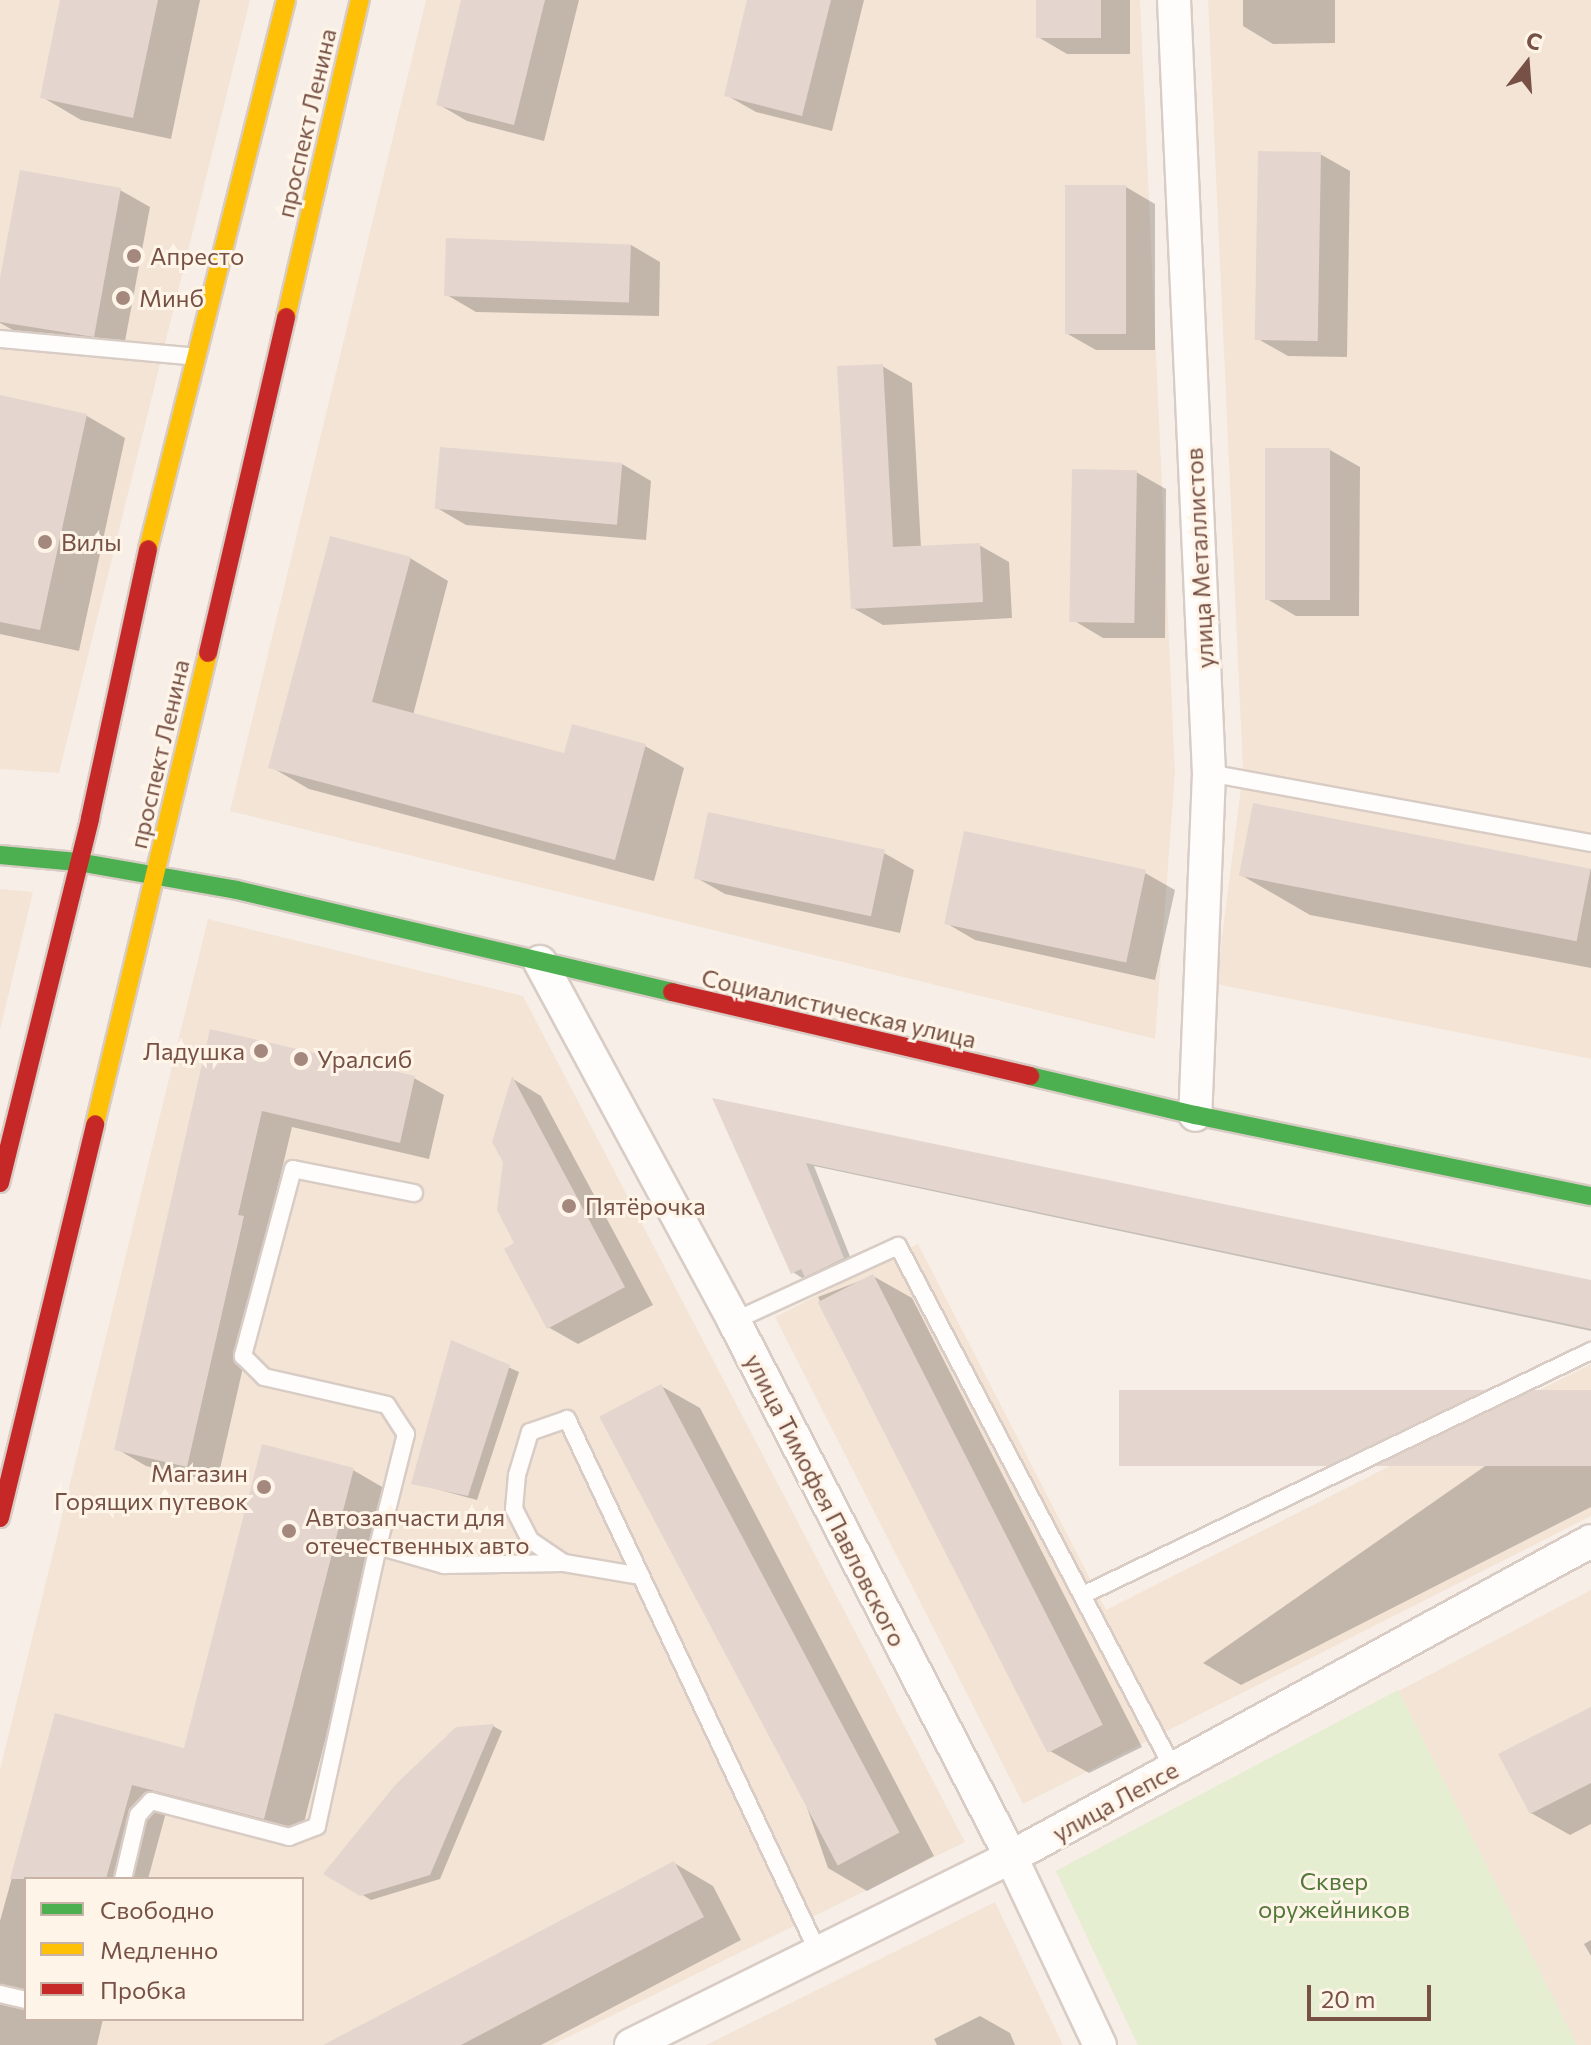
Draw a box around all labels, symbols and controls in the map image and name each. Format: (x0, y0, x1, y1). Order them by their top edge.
north arrow (1487, 24, 1567, 104)
text: С (1523, 25, 1545, 56)
street label: проспект Ленина (270, 26, 342, 220)
place label: Апресто (150, 242, 244, 270)
marker: Апресто (125, 247, 143, 265)
place label: Минб (139, 284, 204, 312)
marker: Минб (114, 289, 132, 307)
street label: улица Металлистов (1179, 447, 1219, 669)
place label: Вилы (61, 528, 122, 556)
marker: Вилы (36, 533, 54, 551)
street label: проспект Ленина (123, 657, 195, 851)
street label: Социалистическая улица (699, 962, 979, 1054)
place label: Ладушка (143, 1037, 245, 1065)
marker: Ладушка (252, 1042, 270, 1060)
place label: Уралсиб (317, 1045, 412, 1073)
marker: Уралсиб (292, 1050, 310, 1068)
place label: Пятёрочка (585, 1192, 706, 1220)
marker: Пятёрочка (560, 1197, 578, 1215)
street label: улица Тимофея Павловского (739, 1349, 913, 1651)
place label: Магазин Горящих путевок (54, 1459, 248, 1515)
marker: Магазин Горящих путевок (255, 1478, 273, 1496)
place label: Автозапчасти для отечественных авто (305, 1503, 530, 1559)
marker: Автозапчасти для отечественных авто (280, 1522, 298, 1540)
street label: улица Лепсе (1047, 1755, 1183, 1847)
park label: Сквер оружейников (1258, 1867, 1410, 1923)
legend (24, 1877, 304, 2021)
text: Свободно (100, 1895, 214, 1924)
text: Медленно (100, 1935, 218, 1964)
scale bar (1311, 1969, 1435, 2019)
text: Пробка (100, 1975, 186, 2004)
text: 20 m (1321, 1984, 1375, 2013)

